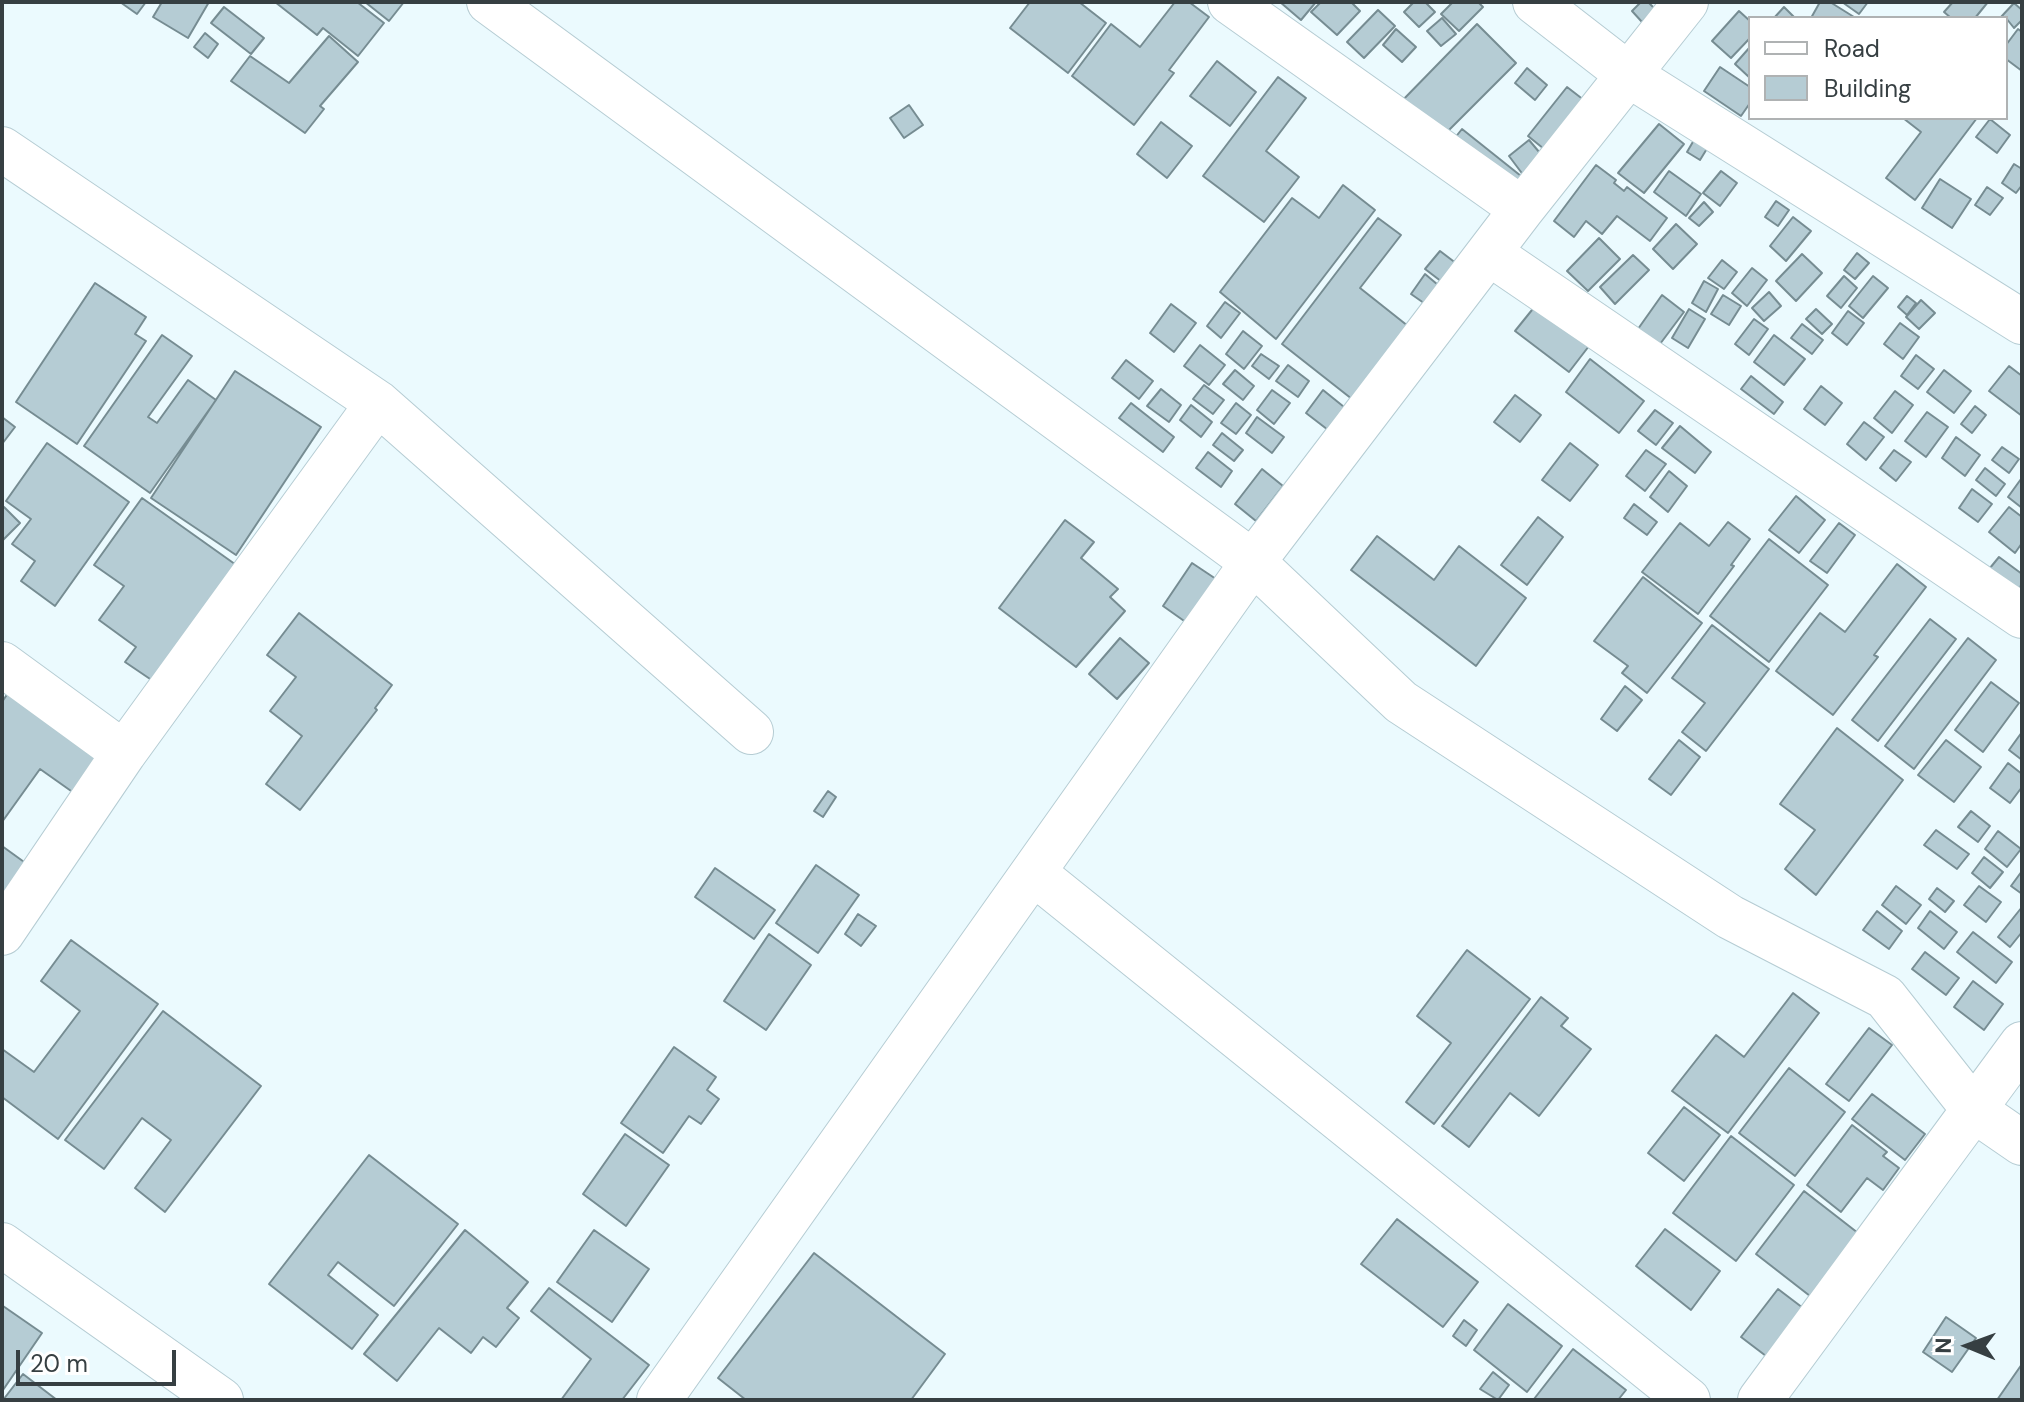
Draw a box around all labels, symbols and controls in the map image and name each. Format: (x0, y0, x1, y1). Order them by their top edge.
legend (1748, 16, 2008, 120)
text: Road (1824, 33, 1880, 64)
text: Building (1824, 73, 1911, 104)
north arrow (1928, 1306, 2008, 1386)
scale bar (20, 1334, 180, 1384)
text: N (1929, 1337, 1958, 1354)
text: 20 m (30, 1348, 88, 1379)

